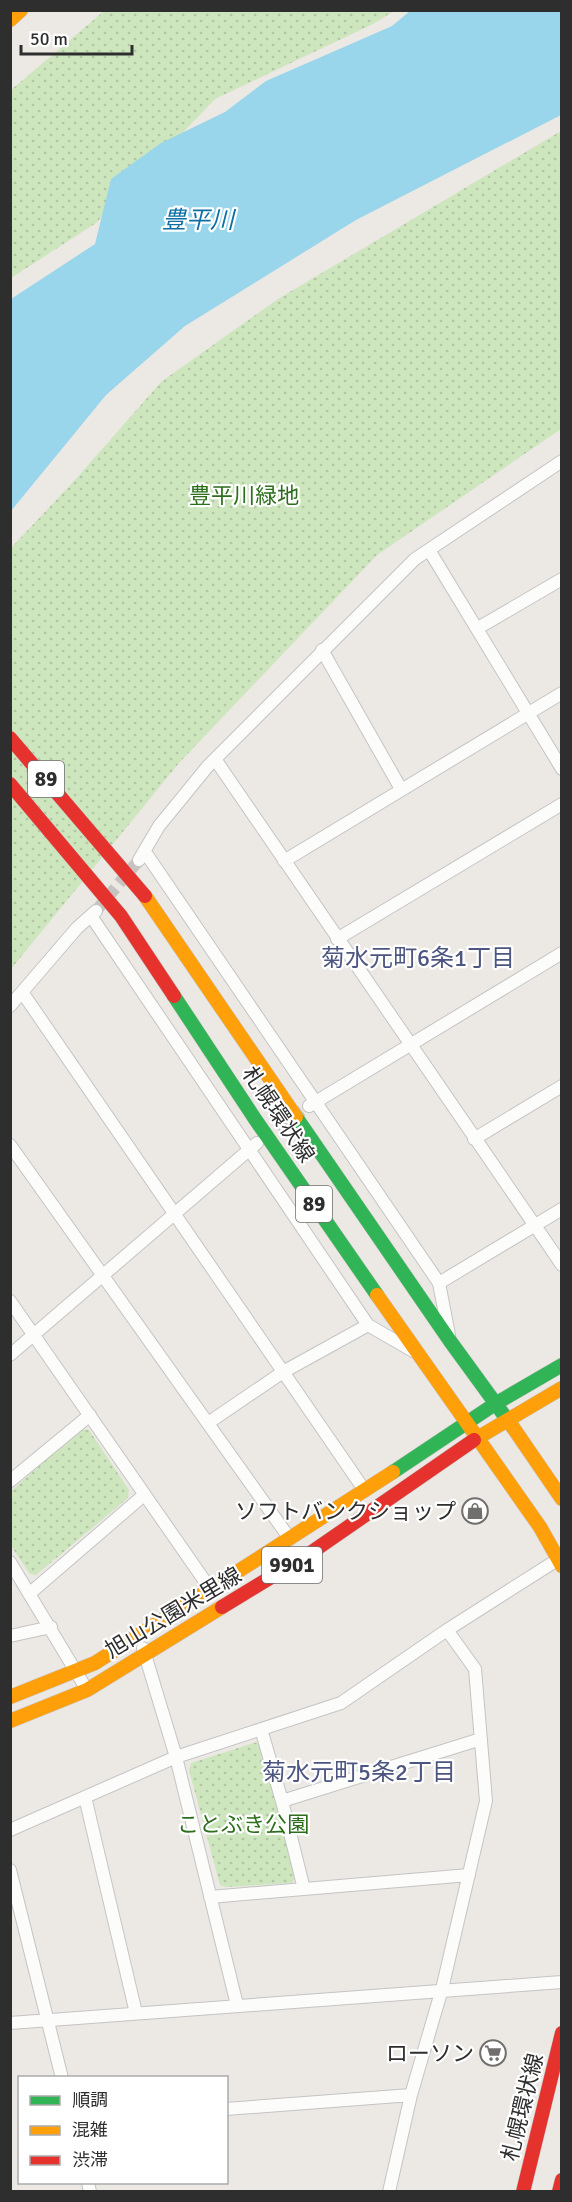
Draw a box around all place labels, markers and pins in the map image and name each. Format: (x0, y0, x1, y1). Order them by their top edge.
shop icon: ソフトバンクショップ (460, 1496, 490, 1526)
place label: ソフトバンクショップ (235, 1498, 456, 1525)
supermarket icon: ローソン (478, 2038, 508, 2068)
place label: ローソン (386, 2040, 474, 2067)

